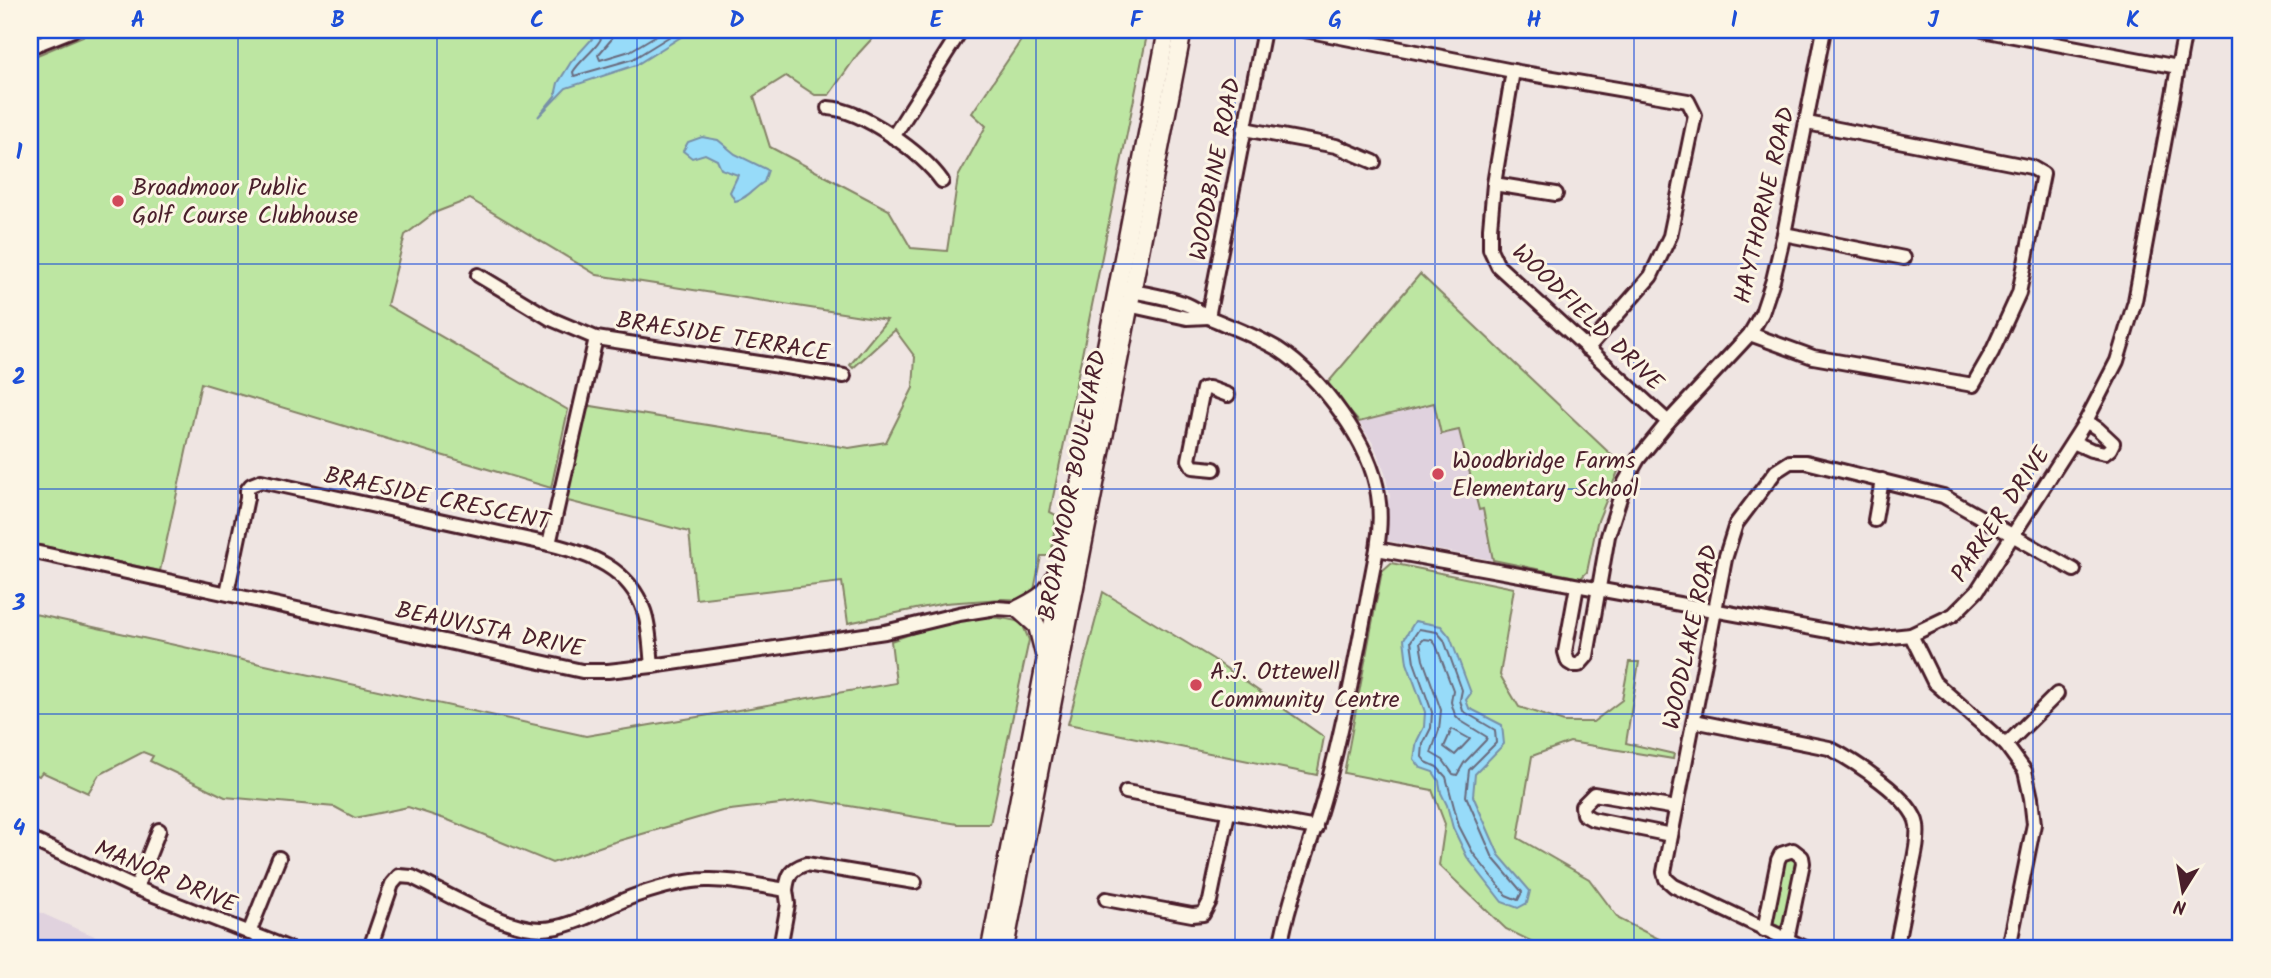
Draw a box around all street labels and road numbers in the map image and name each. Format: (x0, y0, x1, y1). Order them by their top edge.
street label: WOODBINE ROAD (1180, 75, 1253, 264)
street label: HAYTHORNE ROAD (1724, 103, 1807, 308)
street label: WOODFIELD DRIVE (1502, 235, 1673, 402)
street label: BRAESIDE TERRACE (613, 301, 833, 374)
street label: BROADMOOR BOULEVARD (1028, 347, 1119, 624)
street label: PARKER DRIVE (1941, 438, 2062, 591)
street label: BRAESIDE CRESCENT (320, 456, 555, 543)
street label: WOODLAKE ROAD (1653, 541, 1730, 733)
street label: BEAUVISTA DRIVE (392, 591, 589, 670)
street label: MANOR DRIVE (88, 830, 244, 925)

